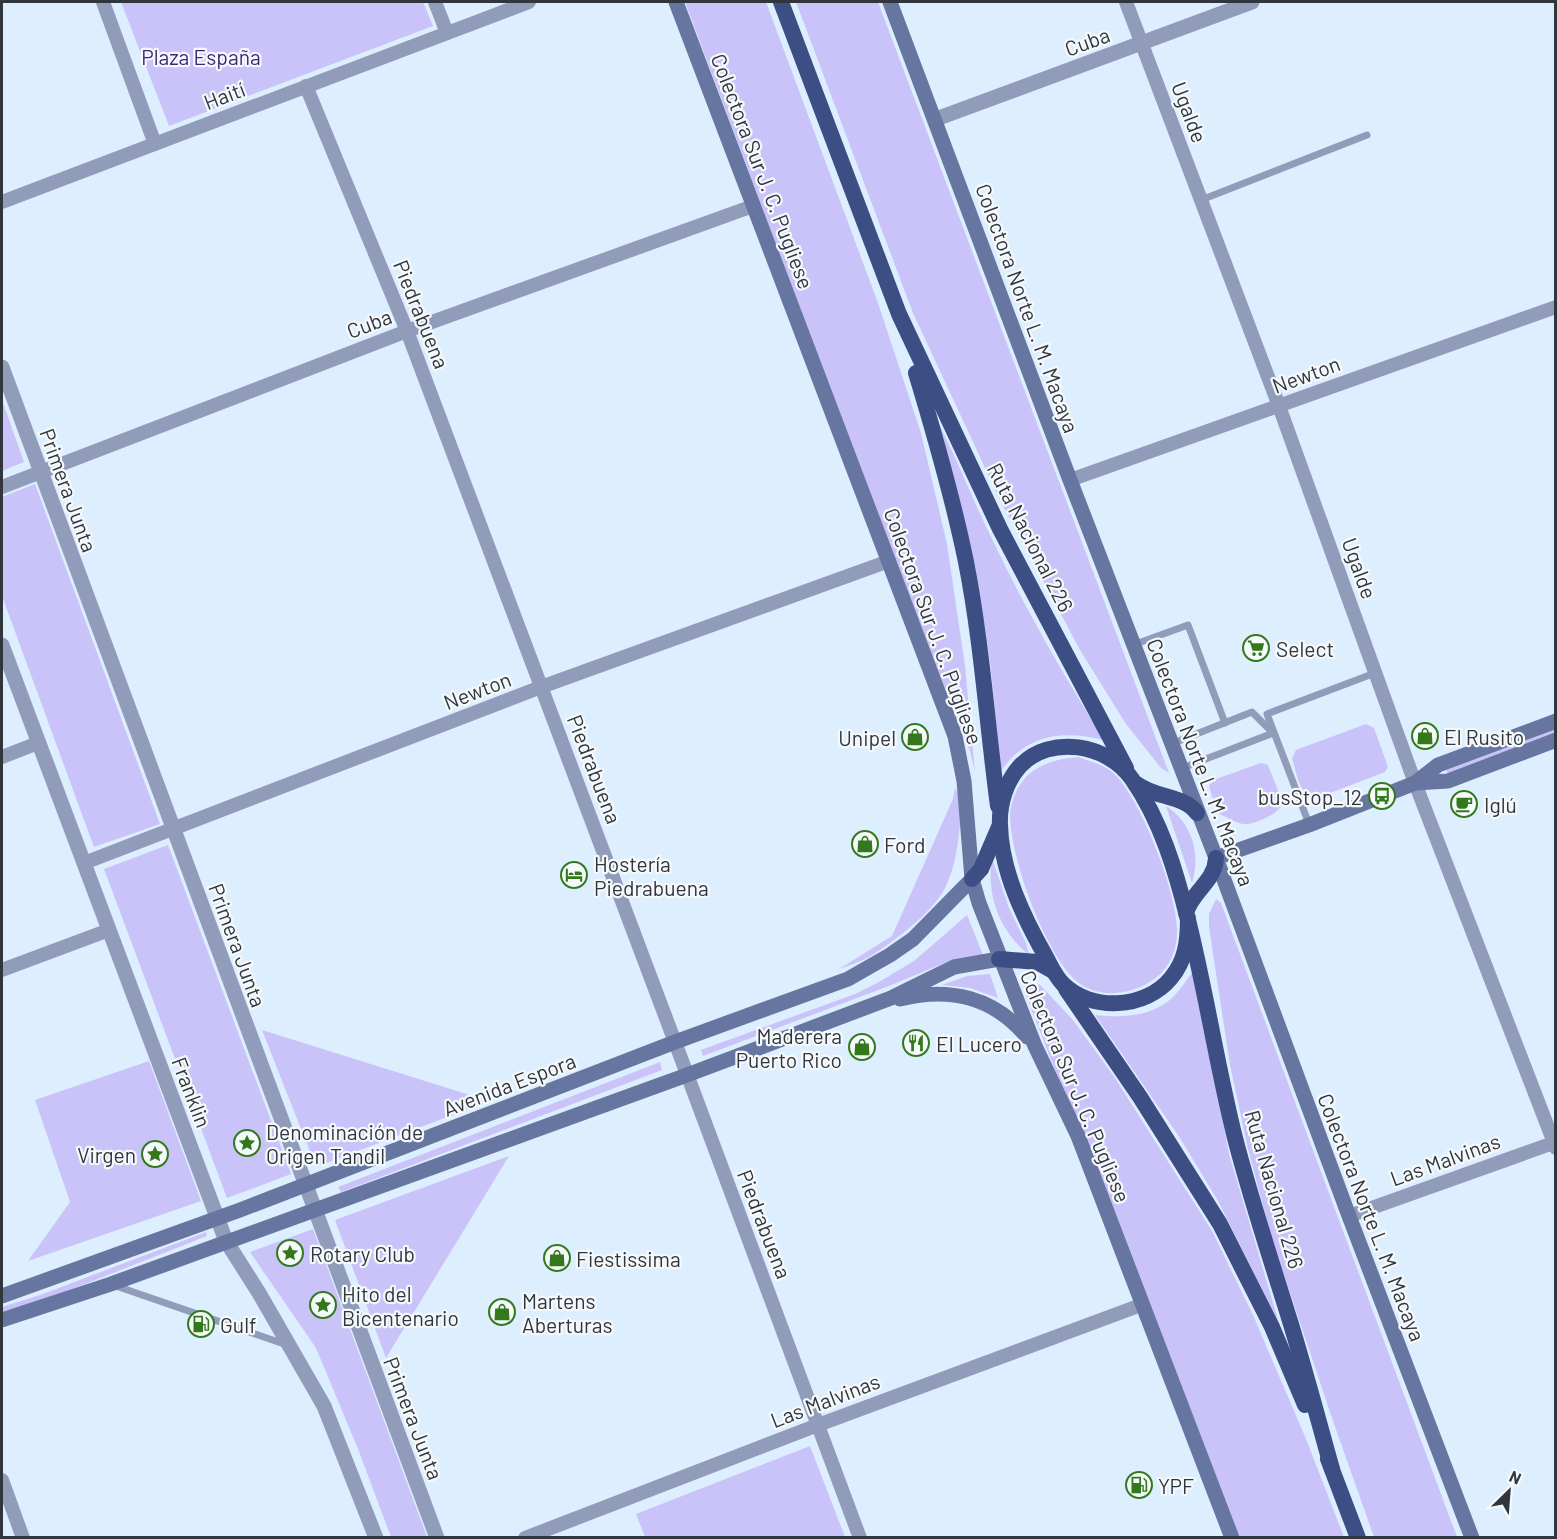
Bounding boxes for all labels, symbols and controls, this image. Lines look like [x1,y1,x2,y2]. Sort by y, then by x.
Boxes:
street label: Cuba [1061,21,1113,61]
park label: Plaza España [141,44,261,69]
street label: Colectora Sur J. C. Pugliese [707,50,819,292]
street label: Haití [200,76,249,114]
street label: Ugalde [1167,78,1213,146]
street label: Colectora Norte L. M. Macaya [971,180,1085,436]
street label: Piedrabuena [389,256,455,372]
street label: Cuba [343,303,395,343]
street label: Newton [1269,350,1343,398]
street label: Primera Junta [35,425,103,555]
street label: Ruta Nacional 226 [983,458,1079,616]
street label: Colectora Sur J. C. Pugliese [880,504,988,748]
street label: Ugalde [1337,534,1383,602]
supermarket icon: Select [1241,633,1271,663]
street label: Colectora Norte L. M. Macaya [1142,635,1260,889]
place label: Select [1276,636,1334,661]
street label: Newton [440,666,514,714]
street label: Piedrabuena [563,711,627,827]
shop icon: El Rusito [1410,721,1440,751]
shop icon: Unipel [900,722,930,752]
place label: El Rusito [1444,724,1524,749]
place label: Unipel [838,725,896,750]
bus stop icon: busStop_12 [1367,781,1397,811]
place label: busStop_12 [1258,784,1362,809]
cafe icon: Iglú [1449,789,1479,819]
place label: Iglú [1484,792,1517,817]
shop icon: Ford [850,829,880,859]
place label: Ford [884,832,926,857]
place label: Hostería Piedrabuena [594,851,709,900]
hotel icon: Hostería Piedrabuena [559,860,589,890]
street label: Primera Junta [204,880,272,1010]
street label: Colectora Sur J. C. Pugliese [1016,966,1136,1206]
place label: Maderera Puerto Rico [736,1023,842,1072]
restaurant icon: El Lucero [901,1028,931,1058]
place label: El Lucero [936,1031,1022,1056]
shop icon: Maderera Puerto Rico [847,1032,877,1062]
street label: Avenida Espora [439,1047,579,1121]
street label: Franklin [167,1053,217,1131]
street label: Colectora Norte L. M. Macaya [1313,1090,1431,1344]
street label: Ruta Nacional 226 [1240,1107,1310,1271]
place label: Denominación de Origen Tandil [266,1119,423,1168]
place icon: Denominación de Origen Tandil [232,1128,262,1158]
street label: Las Malvinas [1387,1128,1503,1190]
place icon: Virgen [140,1139,170,1169]
place label: Virgen [77,1142,136,1167]
street label: Piedrabuena [733,1166,797,1282]
place icon: Rotary Club [275,1238,305,1268]
place label: Rotary Club [310,1241,415,1266]
shop icon: Fiestissima [542,1243,572,1273]
place label: Fiestissima [576,1246,681,1271]
place label: Hito del Bicentenario [342,1281,459,1330]
place label: Martens Aberturas [522,1288,613,1337]
place icon: Hito del Bicentenario [308,1290,338,1320]
shop icon: Martens Aberturas [487,1297,517,1327]
fuel station icon: Gulf [186,1309,216,1339]
place label: Gulf [220,1312,256,1337]
street label: Primera Junta [379,1353,449,1483]
street label: Las Malvinas [767,1368,883,1432]
north arrow [1479,1461,1539,1521]
text: N [1507,1466,1524,1488]
fuel station icon: YPF [1124,1470,1154,1500]
place label: YPF [1158,1473,1194,1498]

